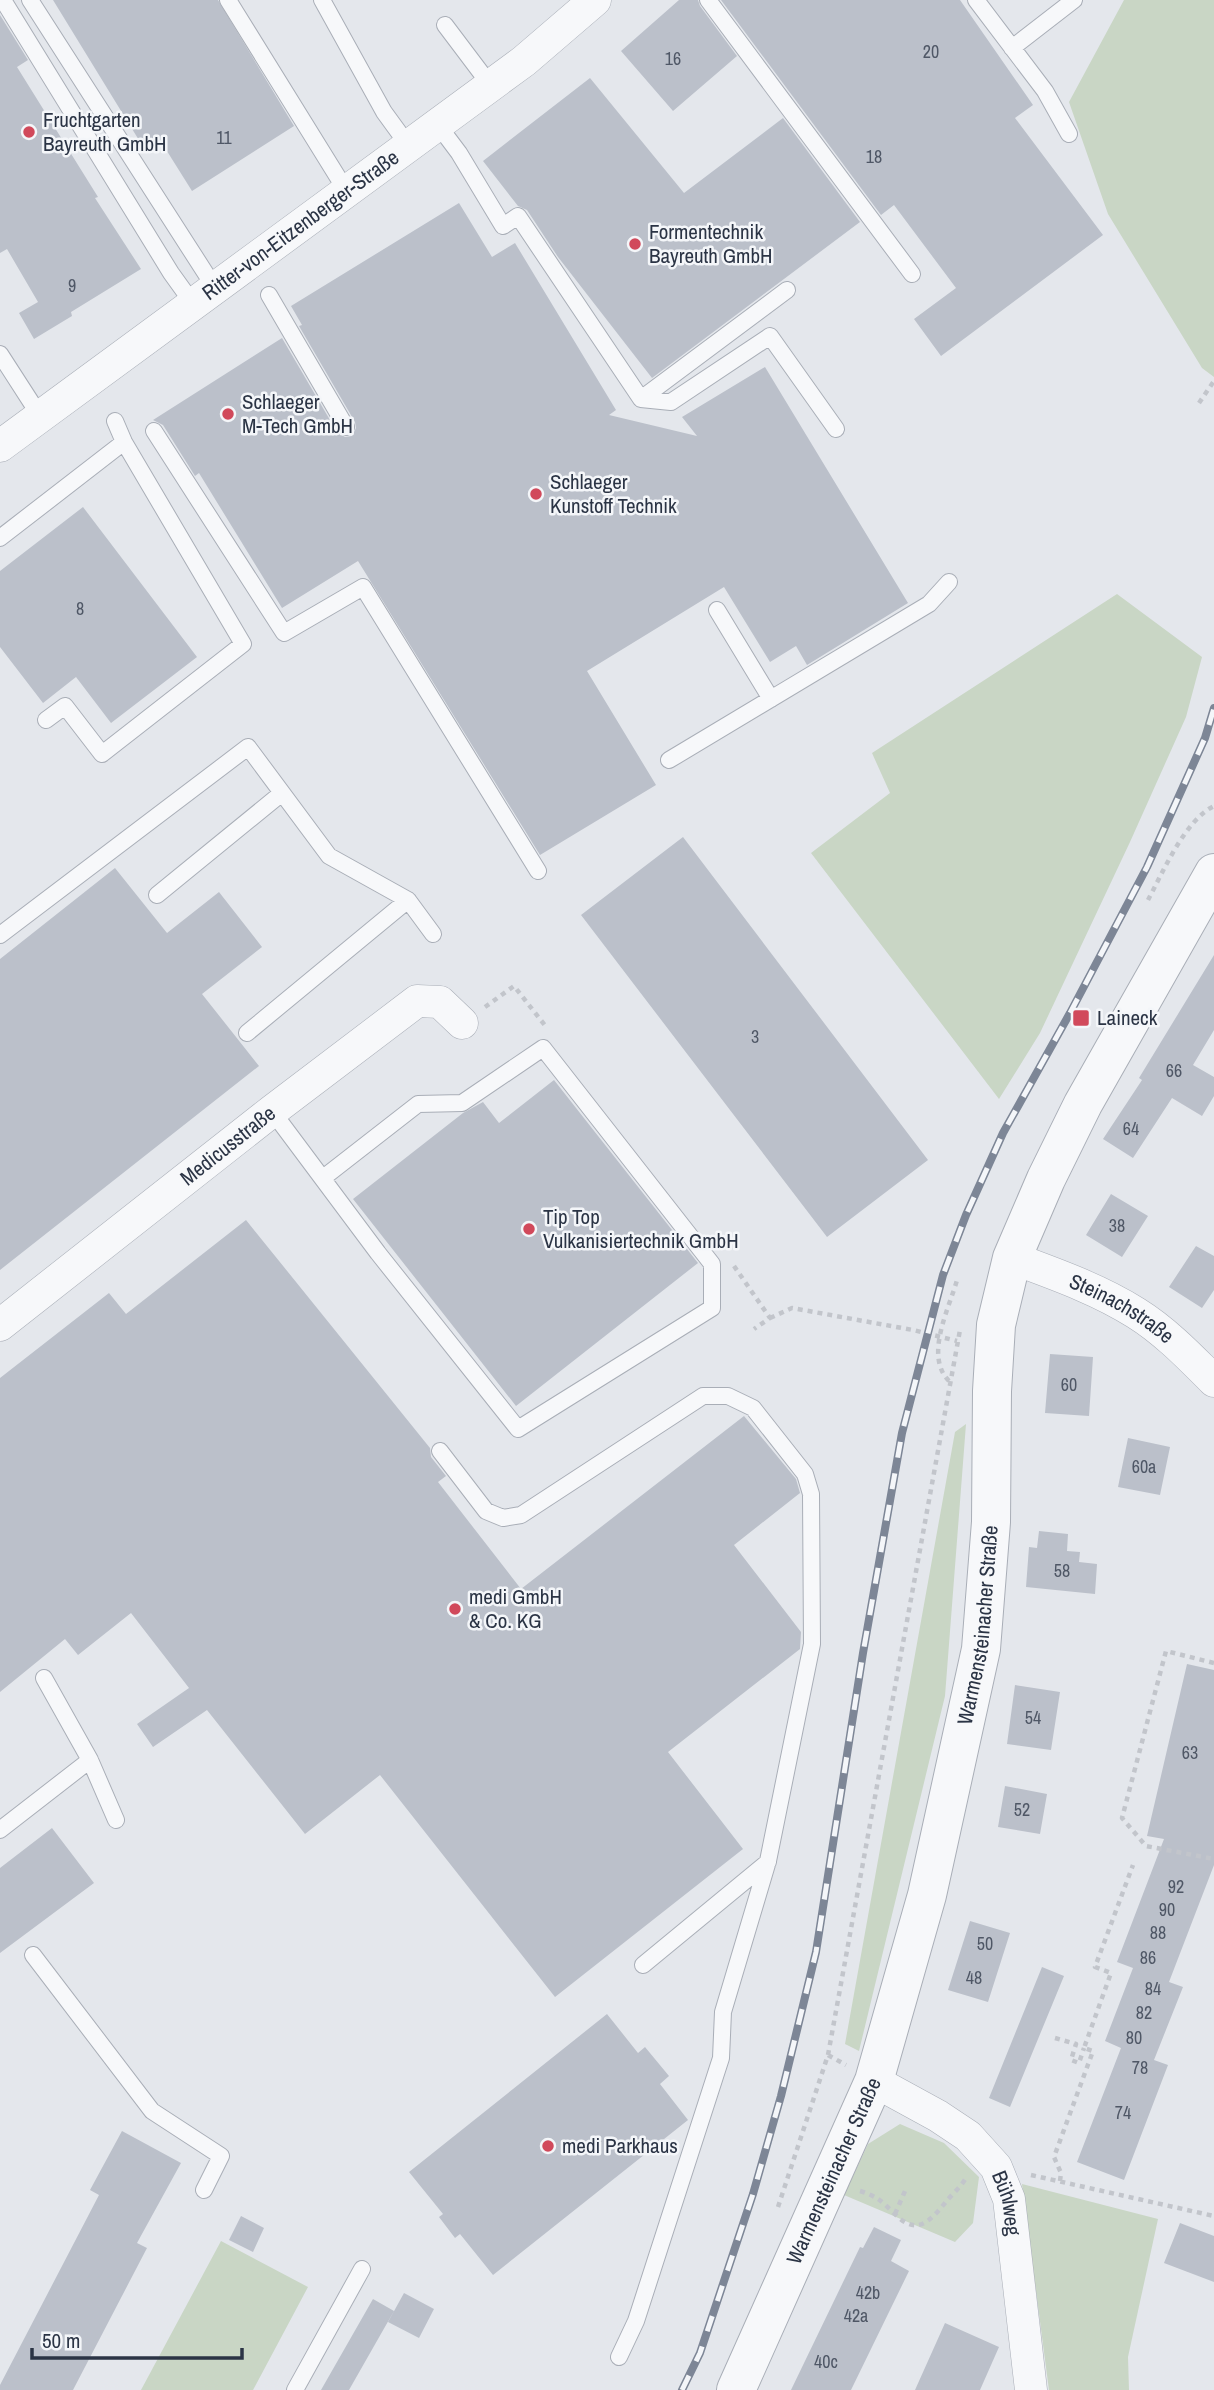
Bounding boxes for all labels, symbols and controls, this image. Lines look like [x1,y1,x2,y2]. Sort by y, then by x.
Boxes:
house number: 20 [923,39,939,64]
house number: 16 [665,46,681,71]
place label: Fruchtgarten Bayreuth GmbH [43,105,166,158]
marker: Fruchtgarten Bayreuth GmbH [21,124,37,140]
house number: 11 [216,125,232,150]
street label: Ritter-von-Eitzenberger-Straße [196,143,405,307]
house number: 18 [866,144,882,169]
place label: Formentechnik Bayreuth GmbH [649,217,772,270]
marker: Formentechnik Bayreuth GmbH [627,236,643,252]
house number: 9 [68,273,76,298]
place label: Schlaeger M-Tech GmbH [242,387,353,440]
marker: Schlaeger M-Tech GmbH [220,406,236,422]
place label: Schlaeger Kunstoff Technik [550,467,677,520]
marker: Schlaeger Kunstoff Technik [528,486,544,502]
house number: 8 [76,596,84,621]
place label: Laineck [1097,1003,1158,1032]
marker: Laineck [1071,1008,1091,1028]
house number: 3 [751,1024,759,1049]
house number: 66 [1166,1058,1182,1083]
street label: Medicusstraße [174,1099,281,1192]
house number: 64 [1123,1116,1139,1141]
place label: Tip Top Vulkanisiertechnik GmbH [543,1202,739,1255]
house number: 38 [1109,1213,1125,1238]
marker: Tip Top Vulkanisiertechnik GmbH [521,1221,537,1237]
street label: Steinachstraße [1065,1266,1180,1350]
house number: 60 [1061,1372,1077,1397]
house number: 60a [1132,1454,1156,1479]
street label: Warmensteinacher Straße [950,1524,1005,1728]
house number: 58 [1054,1558,1070,1583]
place label: medi GmbH & Co. KG [469,1582,562,1635]
marker: medi GmbH & Co. KG [447,1601,463,1617]
house number: 54 [1025,1705,1041,1730]
house number: 63 [1182,1740,1198,1765]
house number: 52 [1014,1797,1030,1822]
house number: 92 [1168,1874,1184,1899]
house number: 90 [1159,1897,1175,1922]
house number: 88 [1150,1920,1166,1945]
house number: 50 [977,1931,993,1956]
house number: 86 [1140,1945,1156,1970]
house number: 48 [966,1965,982,1990]
house number: 84 [1145,1976,1161,2001]
house number: 82 [1136,2000,1152,2025]
house number: 80 [1126,2025,1142,2050]
house number: 78 [1132,2055,1148,2080]
street label: Warmensteinacher Straße [779,2073,888,2269]
house number: 74 [1115,2100,1131,2125]
place label: medi Parkhaus [562,2131,678,2160]
marker: medi Parkhaus [540,2138,556,2154]
street label: Bühlweg [985,2166,1028,2238]
house number: 42b [856,2280,880,2305]
house number: 42a [844,2303,868,2328]
scale bar [32,2316,242,2360]
text: 50 m [42,2326,80,2355]
house number: 40c [814,2349,838,2374]

